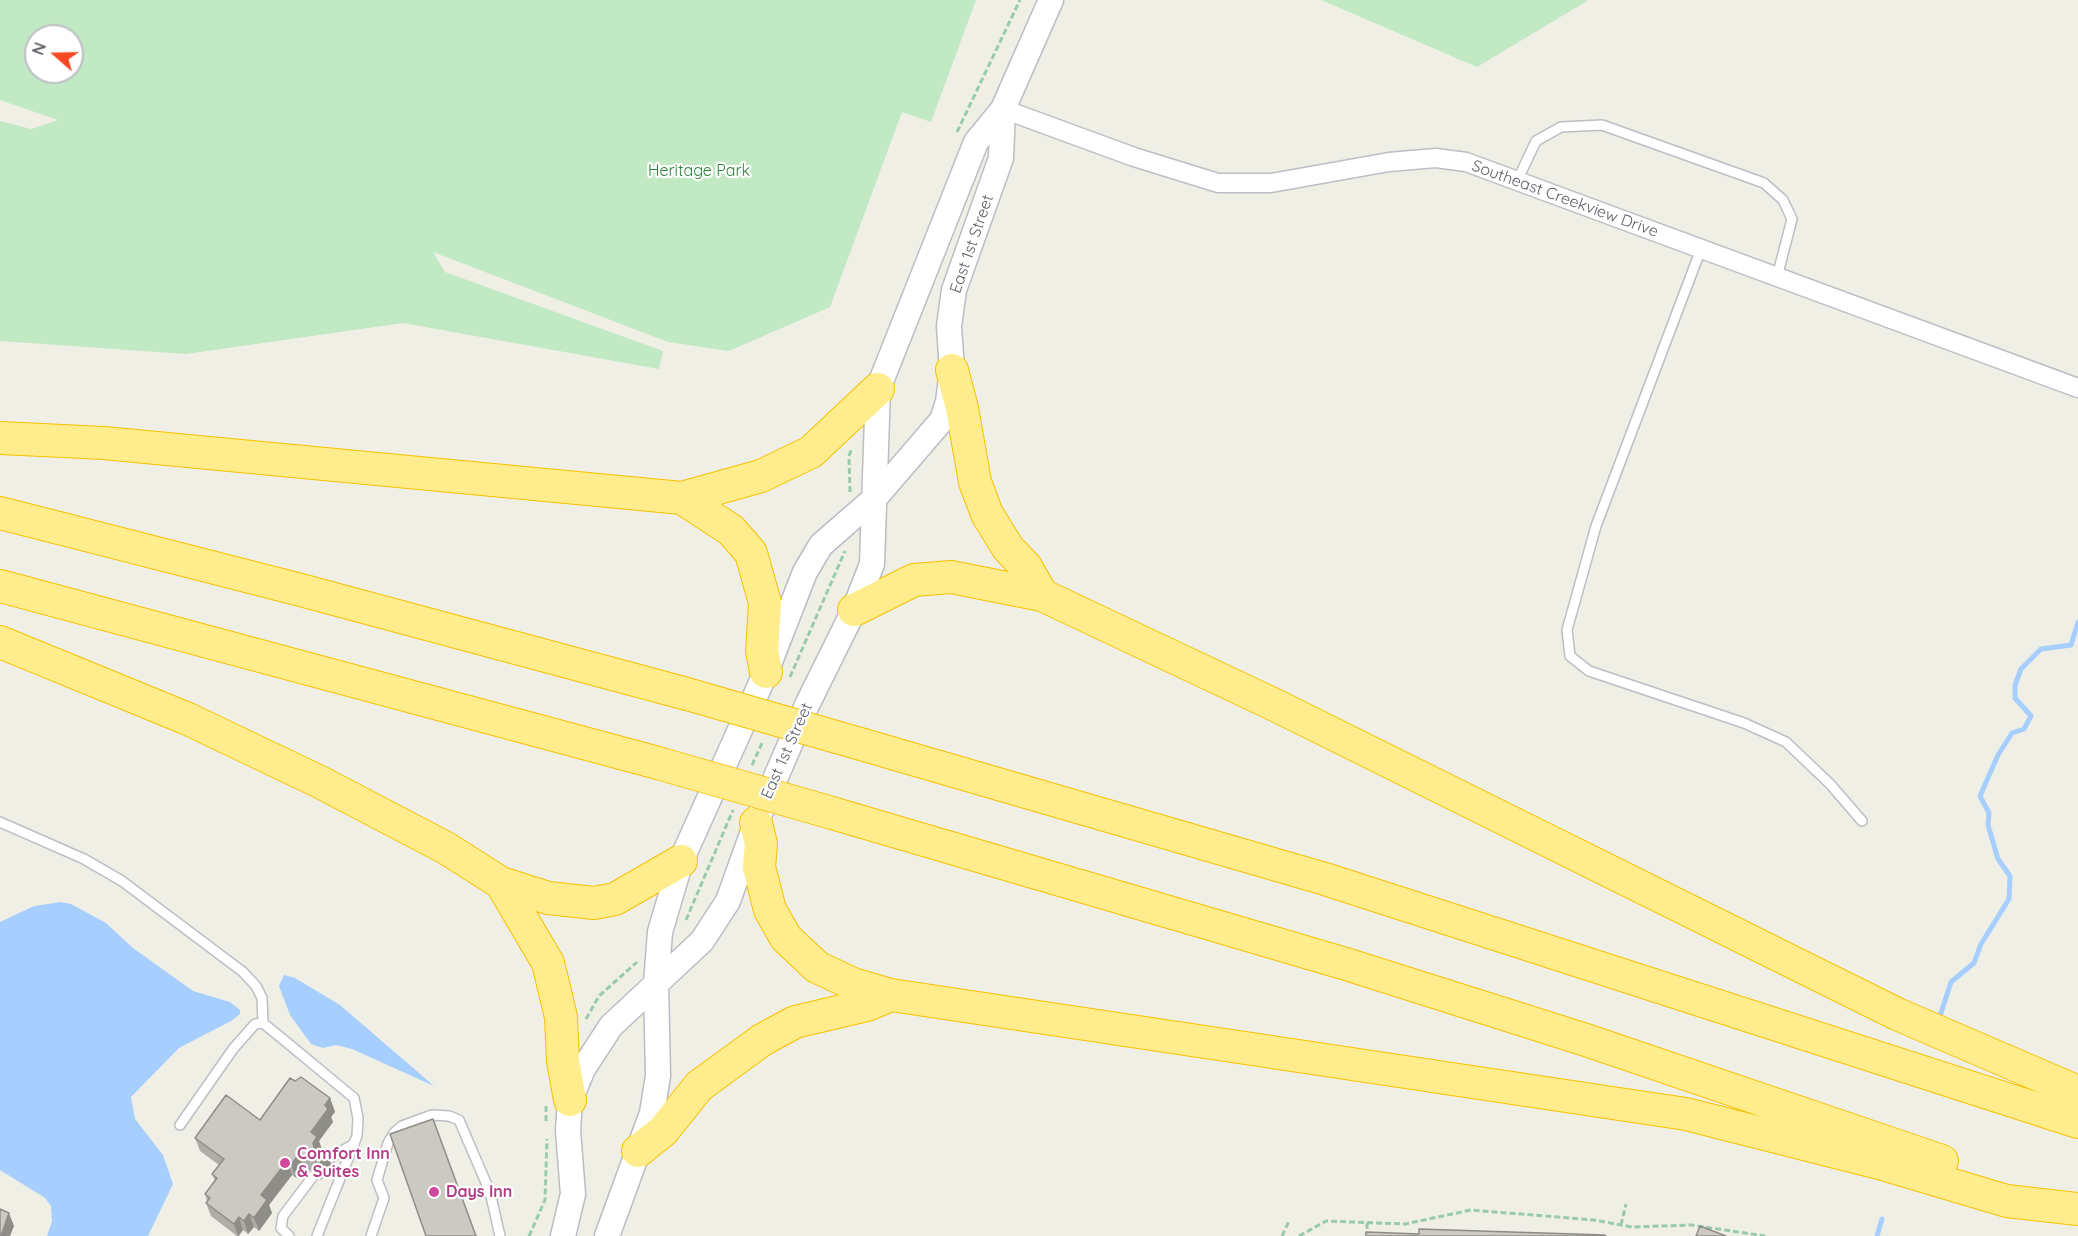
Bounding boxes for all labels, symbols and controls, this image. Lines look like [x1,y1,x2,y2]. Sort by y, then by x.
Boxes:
north arrow [24,24,84,84]
text: N [28,40,50,57]
street label: Southeast Creekview Drive [1469,156,1661,242]
park label: Heritage Park [648,161,750,181]
street label: East 1st Street [946,192,998,296]
street label: East 1st Street [757,700,817,802]
place label: Comfort Inn & Suites [297,1144,390,1182]
marker: Comfort Inn & Suites [278,1156,292,1170]
place label: Days Inn [446,1182,512,1202]
marker: Days Inn [427,1185,441,1199]

